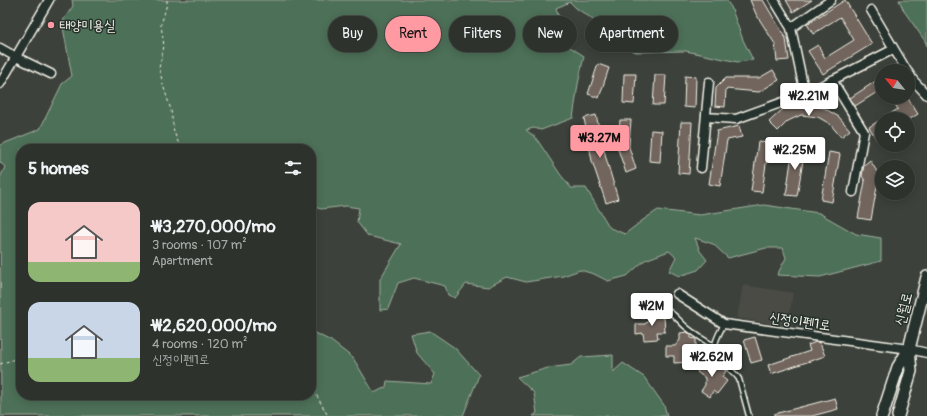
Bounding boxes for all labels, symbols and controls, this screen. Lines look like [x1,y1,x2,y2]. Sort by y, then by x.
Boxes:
chip: Buy [328,16,377,52]
chip: Rent [385,16,441,52]
chip: Filters [449,16,515,52]
chip: New [523,16,577,52]
chip: Apartment [585,16,678,52]
place label: 태양미용실 [59,17,115,34]
marker: 태양미용실 [46,20,56,30]
north arrow [875,64,915,104]
map controls [875,64,915,200]
pin: ₩2.21M [776,83,842,117]
text: ₩2.21M [789,88,829,104]
button: locate [875,112,915,152]
pin: ₩3.27M [567,125,633,159]
text: ₩3.27M [579,130,621,146]
pin: ₩2.25M [762,137,828,171]
text: ₩2.25M [774,142,816,158]
icon: filters [282,157,304,179]
text: 5 homes [28,158,89,179]
button: layers [875,160,915,200]
text: ₩3,270,000/mo [152,216,276,237]
icon: home [60,218,108,266]
text: 3 rooms · 107 m² [152,237,247,253]
text: Apartment [152,253,213,269]
street label: 신월로 [891,291,916,328]
pin: ₩2M [633,293,671,327]
text: ₩2M [640,298,664,314]
street label: 신정이펜1로 [768,309,832,334]
text: ₩2,620,000/mo [152,315,277,336]
icon: home [60,318,108,366]
text: 4 rooms · 120 m² [152,336,247,352]
pin: ₩2.62M [679,344,745,378]
text: ₩2.62M [691,349,733,365]
text: 신정이펜1로 [152,352,209,368]

